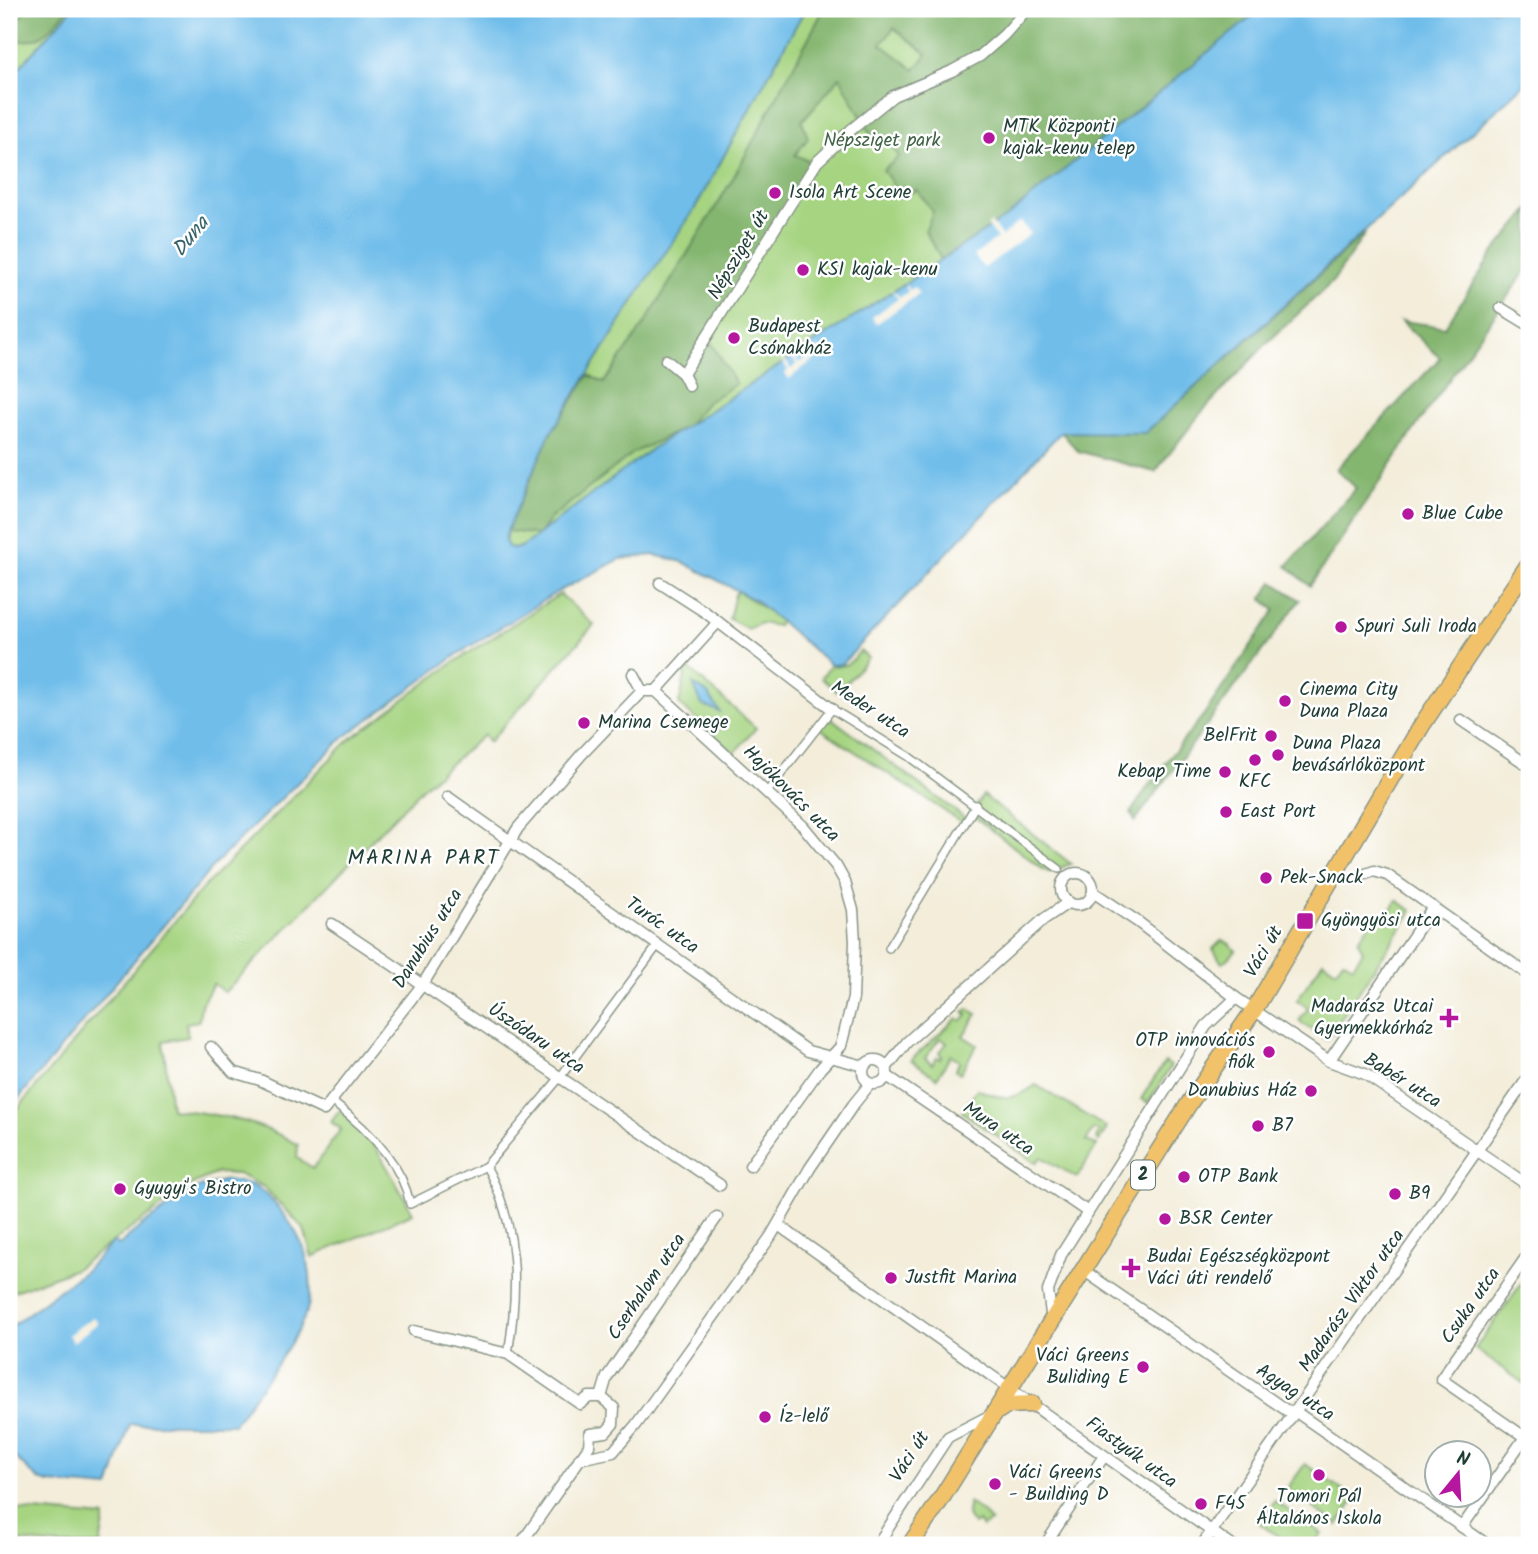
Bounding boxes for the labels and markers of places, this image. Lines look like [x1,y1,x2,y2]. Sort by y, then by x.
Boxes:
place label: MTK Központi kajak-kenu telep [1003,112,1135,164]
marker: MTK Központi kajak-kenu telep [981,130,997,146]
place label: Isola Art Scene [789,178,912,208]
marker: Isola Art Scene [767,185,783,201]
place label: KSI kajak-kenu [817,255,938,285]
marker: KSI kajak-kenu [795,262,811,278]
place label: Budapest Csónakház [748,312,832,364]
marker: Budapest Csónakház [726,330,742,346]
place label: Blue Cube [1422,499,1504,529]
marker: Blue Cube [1400,506,1416,522]
place label: Spuri Suli Iroda [1355,612,1477,642]
marker: Spuri Suli Iroda [1333,619,1349,635]
place label: Cinema City Duna Plaza [1299,675,1398,727]
marker: Cinema City Duna Plaza [1277,693,1293,709]
place label: Marina Csemege [598,708,729,738]
marker: Marina Csemege [576,715,592,731]
place label: BelFrit [1204,721,1258,751]
marker: BelFrit [1263,728,1279,744]
place label: Duna Plaza bevásárlóközpont [1292,729,1426,781]
marker: Duna Plaza bevásárlóközpont [1270,747,1286,763]
marker: KFC [1247,752,1263,768]
place label: Kebap Time [1117,757,1211,787]
marker: Kebap Time [1217,764,1233,780]
place label: KFC [1239,767,1271,797]
place label: East Port [1240,797,1316,827]
marker: East Port [1218,804,1234,820]
place label: Pek-Snack [1280,863,1363,893]
marker: Pek-Snack [1258,870,1274,886]
place label: Gyöngyösi utca [1321,906,1441,936]
marker: Gyöngyösi utca [1295,911,1315,931]
place label: Madarász Utcai Gyermekkórház [1311,992,1434,1044]
marker: Madarász Utcai Gyermekkórház [1439,1008,1459,1028]
place label: OTP innovációs fiók [1135,1026,1255,1078]
marker: OTP innovációs fiók [1261,1044,1277,1060]
place label: Danubius Ház [1187,1076,1297,1106]
marker: Danubius Ház [1303,1083,1319,1099]
place label: B7 [1272,1111,1294,1141]
marker: B7 [1250,1118,1266,1134]
place label: OTP Bank [1198,1162,1278,1192]
marker: OTP Bank [1176,1169,1192,1185]
place label: Gyugyi's Bistro [134,1174,252,1204]
place label: B9 [1409,1179,1430,1209]
marker: Gyugyi's Bistro [112,1181,128,1197]
marker: B9 [1387,1186,1403,1202]
place label: BSR Center [1179,1204,1274,1234]
marker: BSR Center [1157,1211,1173,1227]
place label: Budai Egészségközpont Váci úti rendelő [1147,1242,1331,1294]
marker: Budai Egészségközpont Váci úti rendelő [1121,1258,1141,1278]
place label: Justfit Marina [905,1263,1017,1293]
marker: Justfit Marina [883,1270,899,1286]
place label: Váci Greens Buliding E [1036,1341,1130,1393]
marker: Váci Greens Buliding E [1135,1359,1151,1375]
place label: Íz-lelő [779,1402,830,1432]
marker: Íz-lelő [757,1409,773,1425]
place label: Váci Greens - Building D [1009,1458,1109,1510]
marker: Tomori Pál Általános Iskola [1311,1467,1327,1483]
marker: Váci Greens - Building D [987,1476,1003,1492]
place label: Tomori Pál Általános Iskola [1256,1482,1382,1534]
place label: F45 [1215,1489,1247,1519]
marker: F45 [1193,1496,1209,1512]

